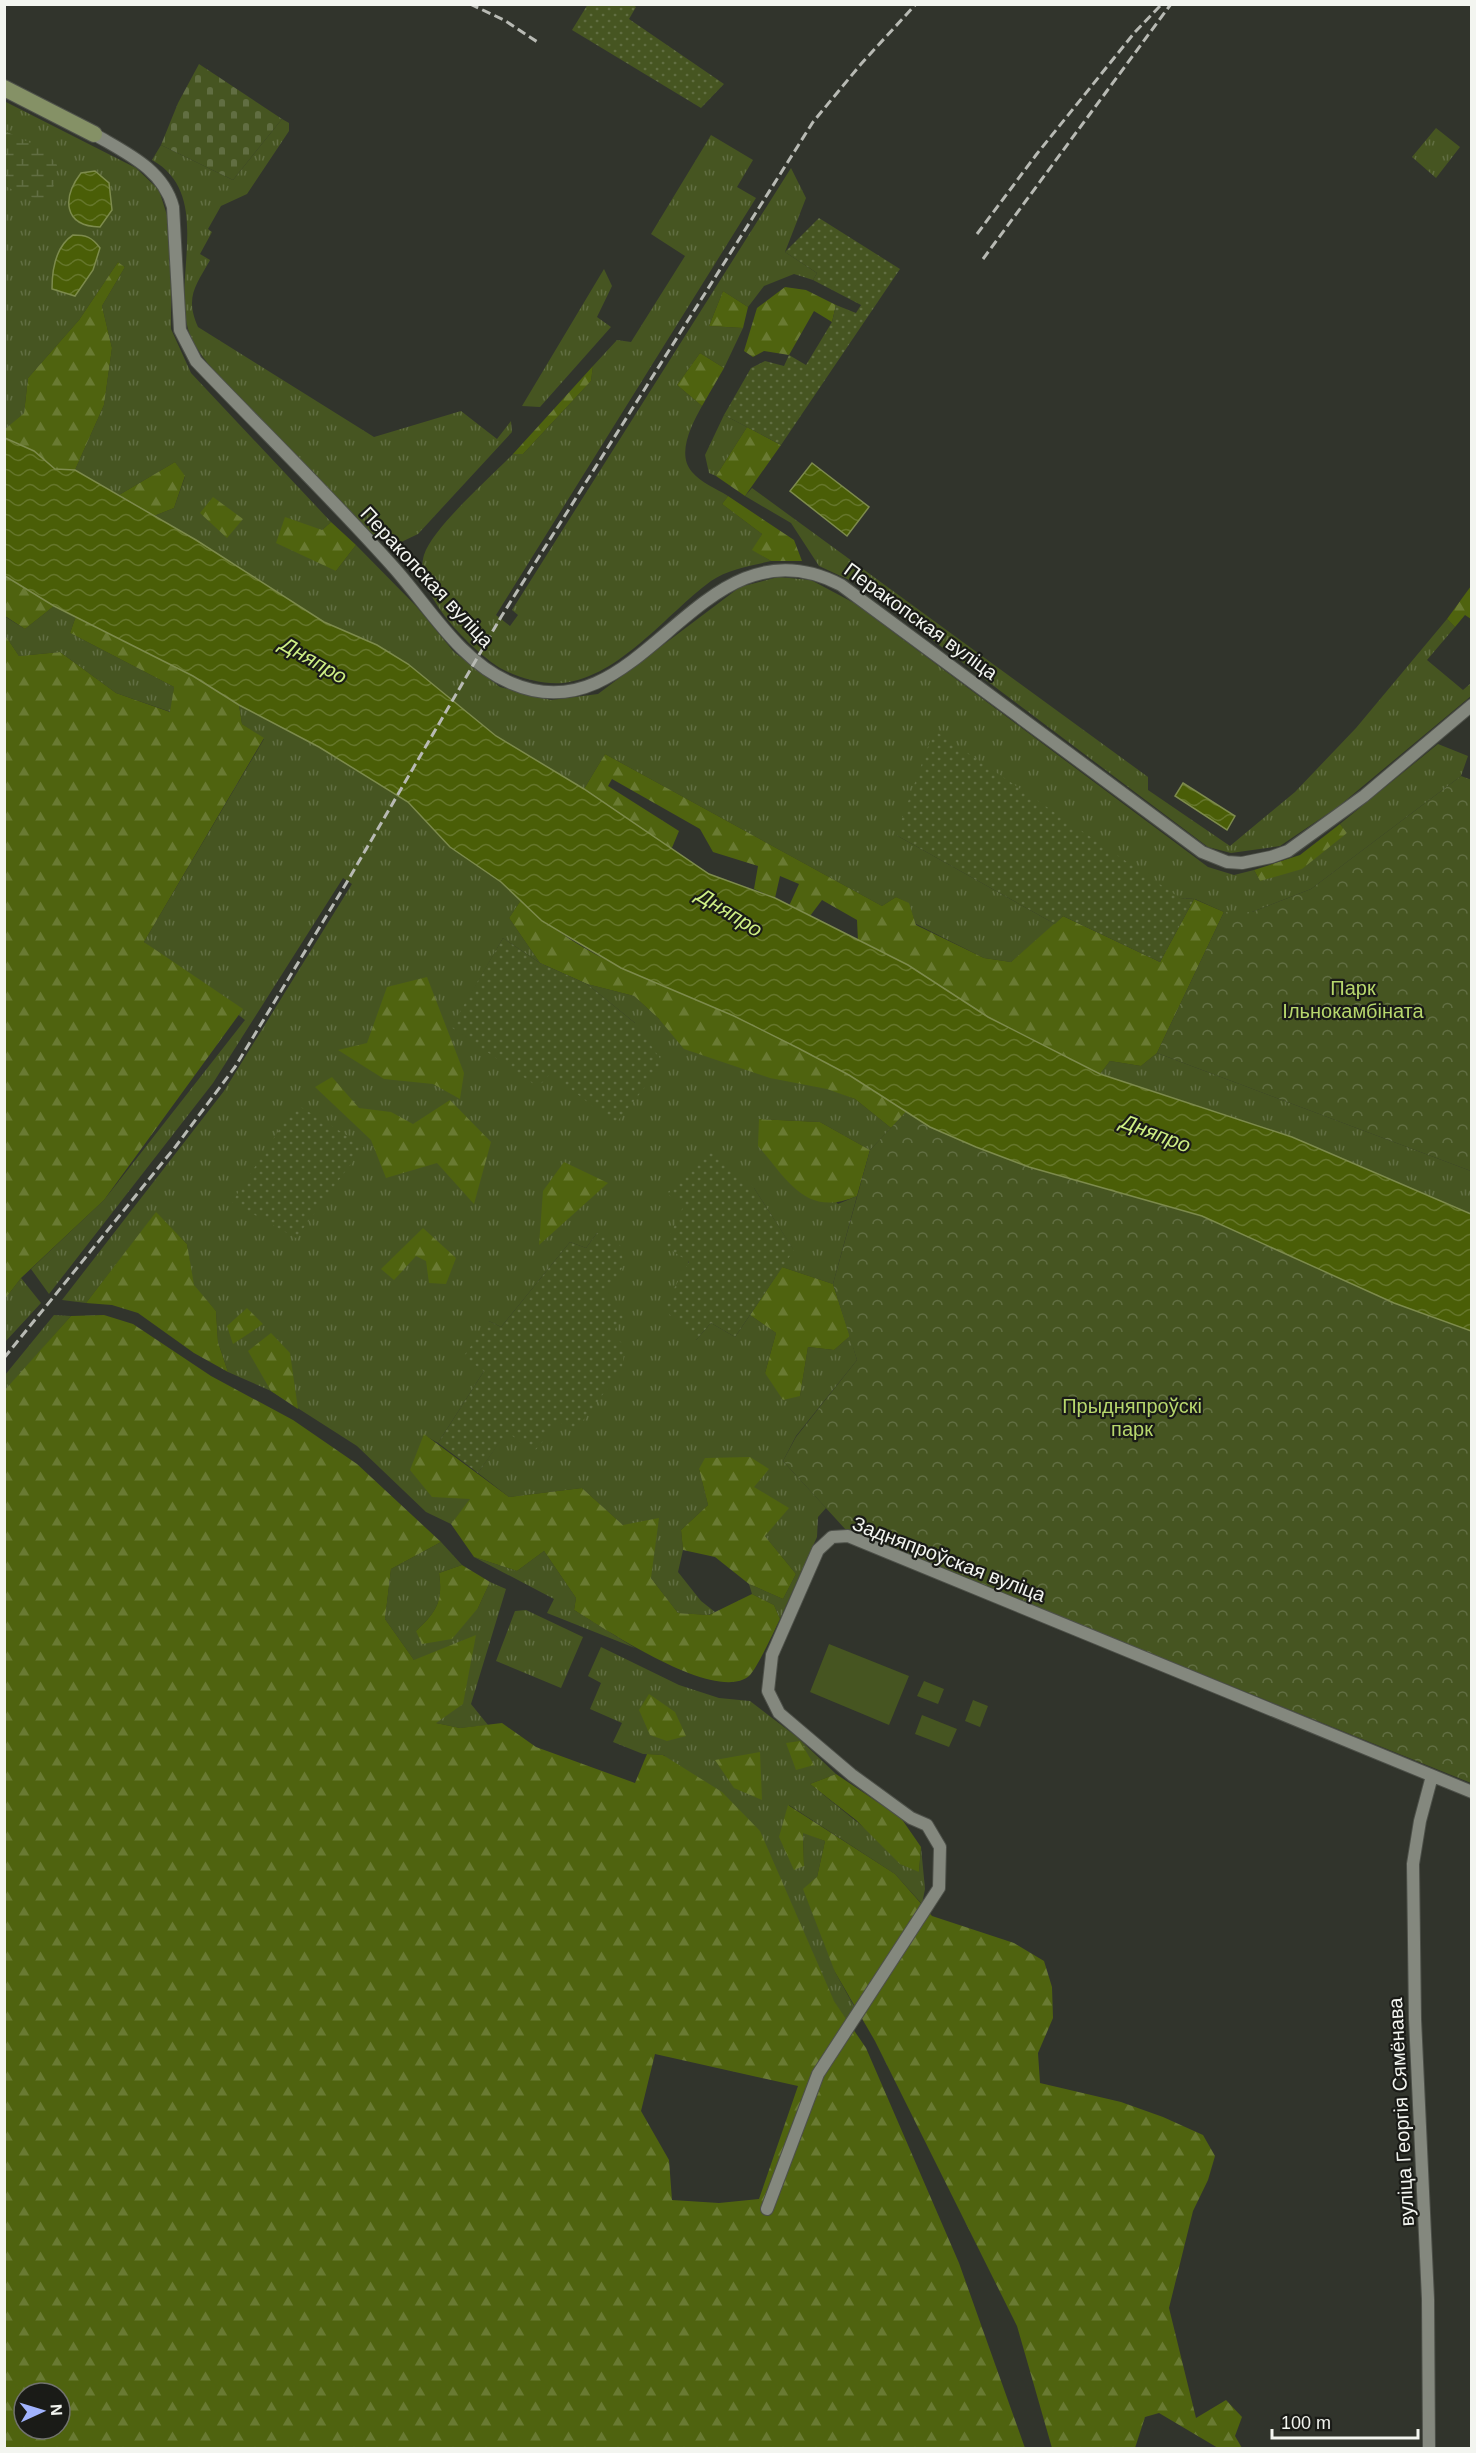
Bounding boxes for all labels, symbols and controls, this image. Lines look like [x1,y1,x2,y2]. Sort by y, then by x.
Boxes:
street label: Перакопская вуліца [356,502,498,652]
street label: Перакопская вуліца [840,558,1003,684]
water label: Дняпро [275,631,351,688]
water label: Дняпро [691,882,767,941]
park label: Парк Ільнокамбіната [1282,977,1425,1022]
water label: Дняпро [1116,1109,1194,1157]
park label: Прыдняпроўскі парк [1062,1395,1202,1440]
street label: Задняпроўская вуліца [849,1512,1049,1606]
street label: вуліца Георгія Сямёнава [1384,1996,1418,2227]
north arrow [12,2381,72,2441]
scale bar [1272,2402,1418,2440]
text: N [48,2404,65,2416]
text: 100 m [1281,2413,1331,2433]

